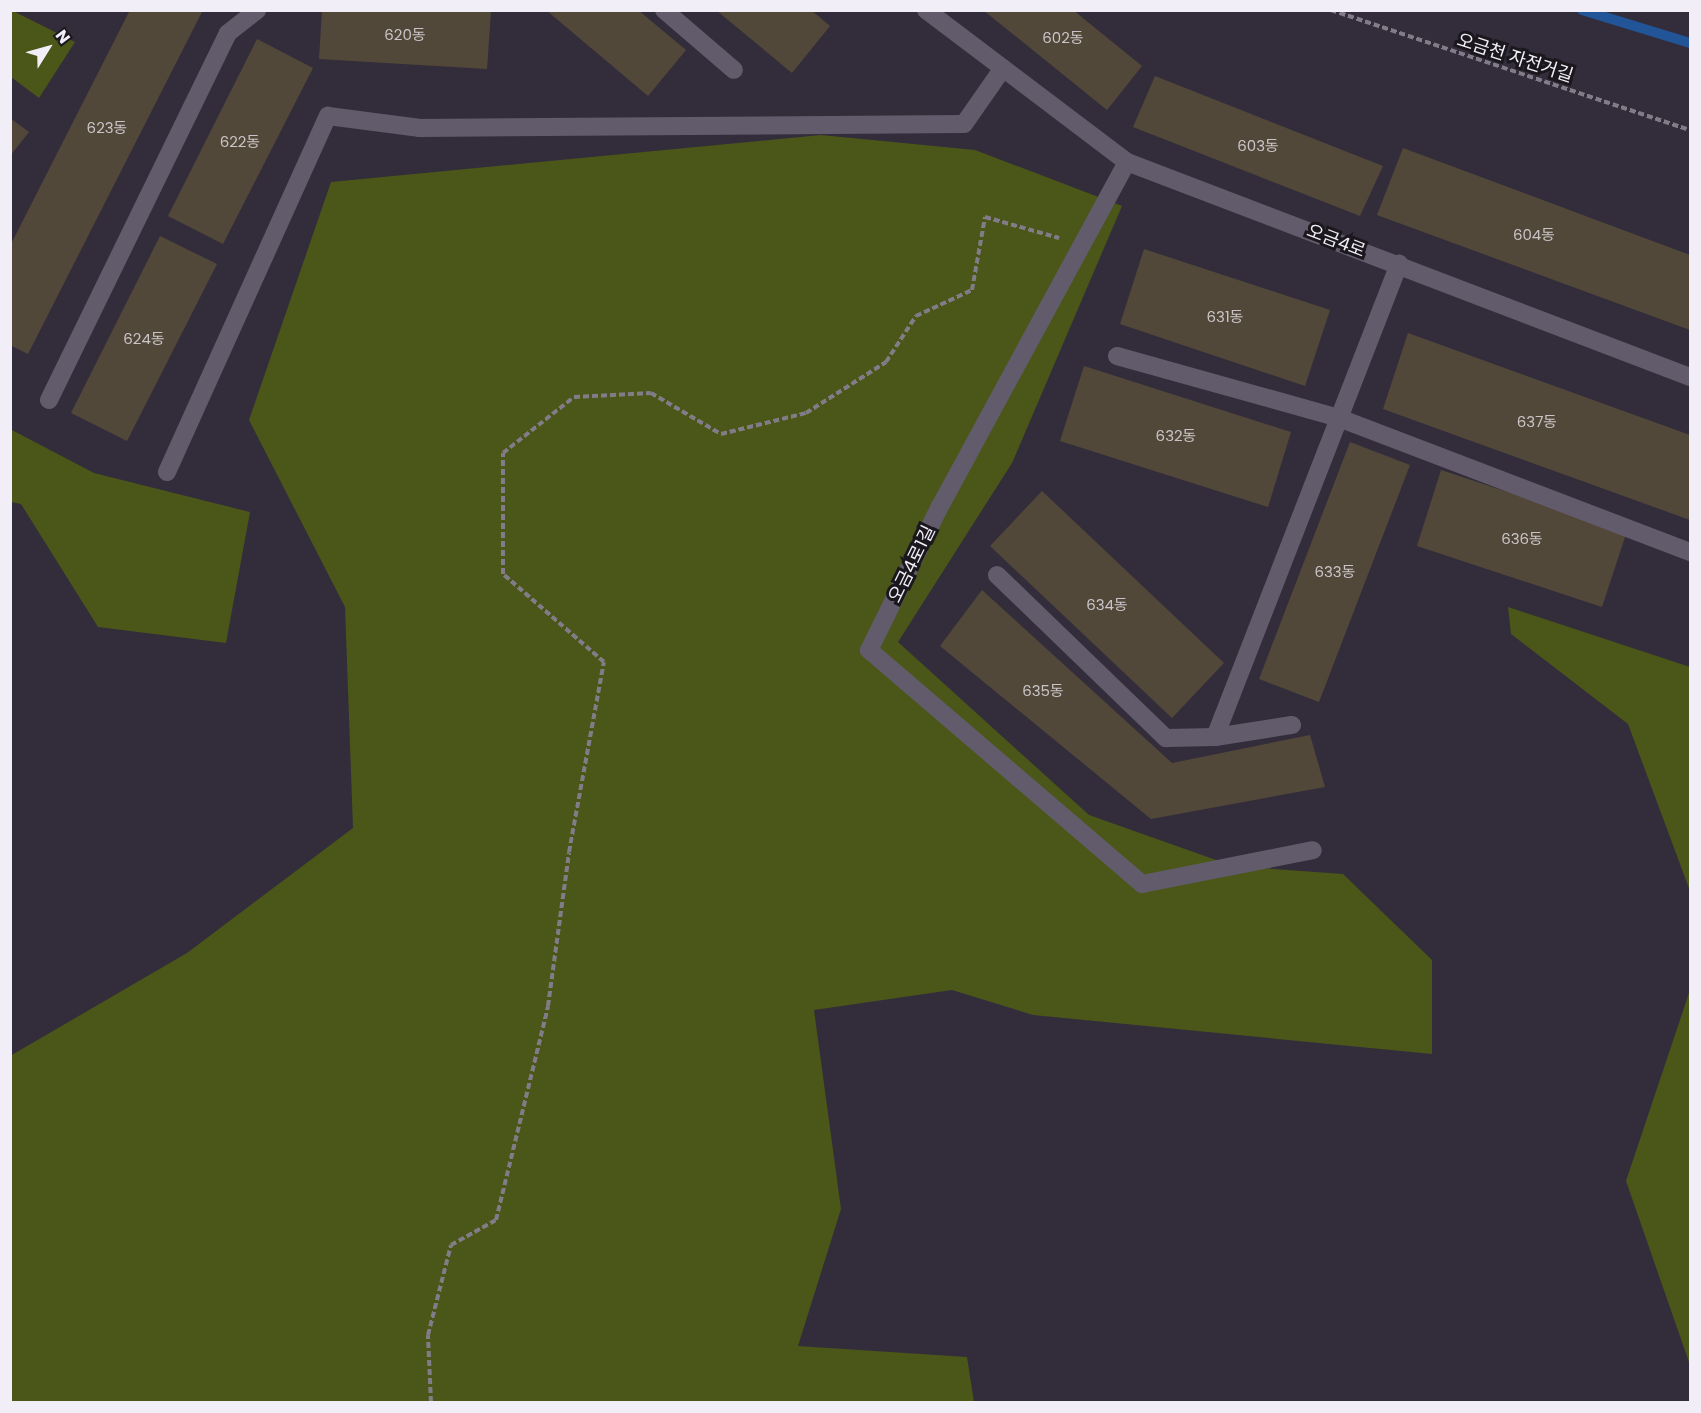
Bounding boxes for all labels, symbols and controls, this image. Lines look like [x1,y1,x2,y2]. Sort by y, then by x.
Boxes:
north arrow [18,18,78,78]
text: N [50,25,76,49]
house number: 620동 [384,26,426,44]
house number: 602동 [1042,29,1084,47]
street label: 오금천 자전거길 [1454,29,1576,87]
house number: 623동 [87,119,127,137]
house number: 622동 [220,133,260,151]
house number: 603동 [1237,137,1279,155]
street label: 오금4로 [1304,220,1368,262]
house number: 604동 [1513,226,1555,244]
house number: 631동 [1207,308,1243,326]
house number: 624동 [123,330,165,348]
house number: 637동 [1517,413,1557,431]
house number: 632동 [1156,427,1196,445]
street label: 오금4로1길 [884,522,940,606]
house number: 636동 [1501,530,1543,548]
house number: 633동 [1315,563,1355,581]
house number: 634동 [1086,596,1128,614]
house number: 635동 [1022,682,1064,700]

